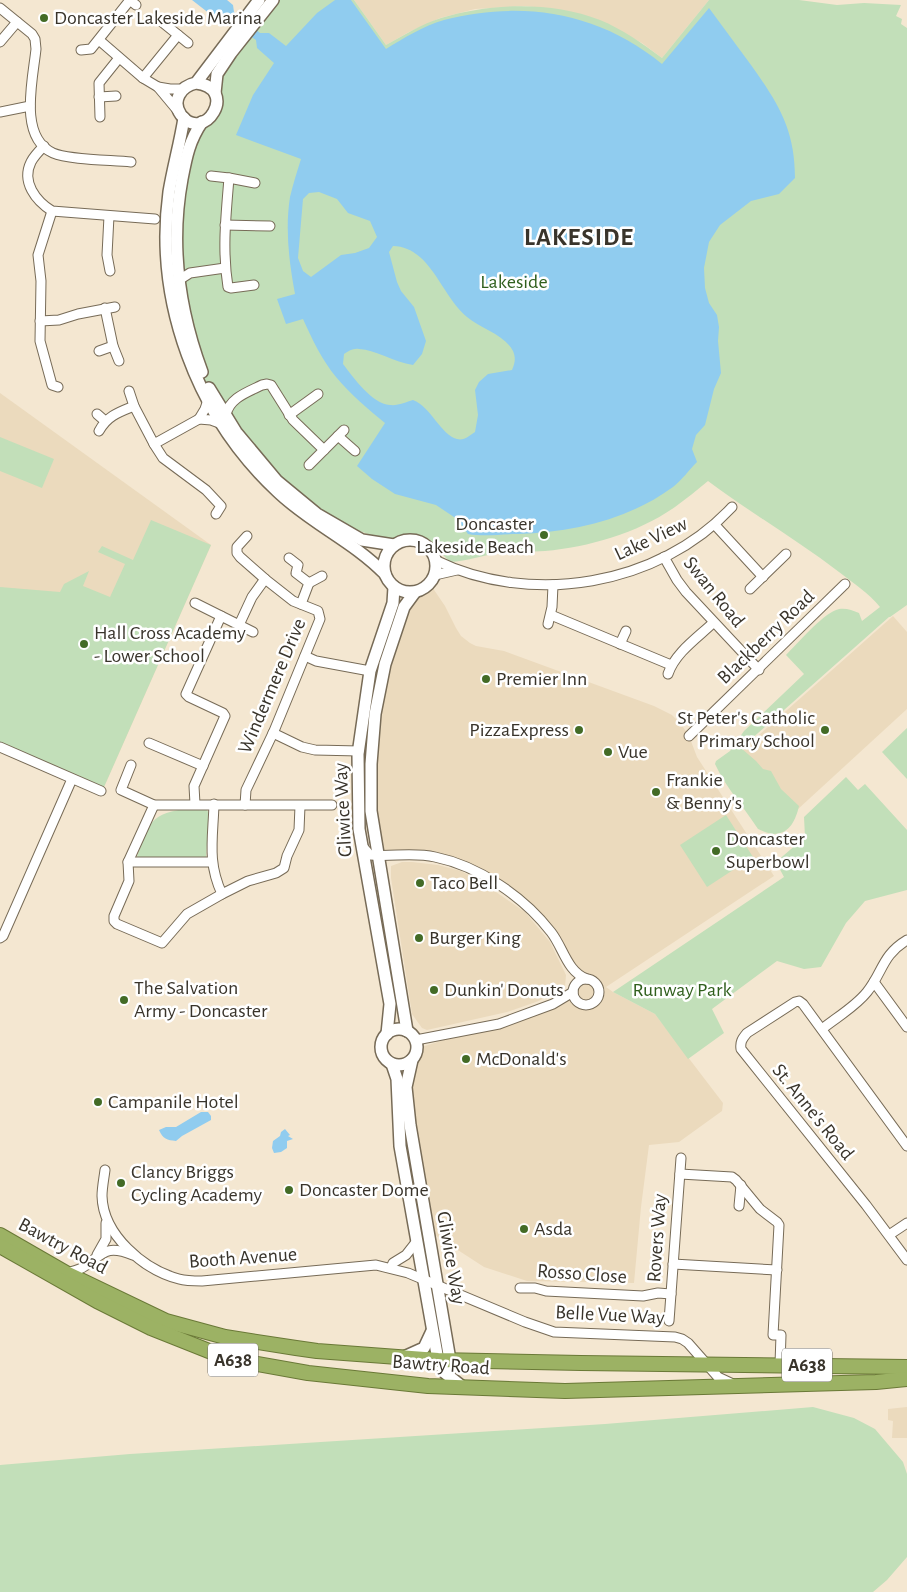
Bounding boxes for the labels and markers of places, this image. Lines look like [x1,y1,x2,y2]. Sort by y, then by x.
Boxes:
place label: Doncaster Lakeside Marina [54,8,262,28]
marker: Doncaster Lakeside Marina [38,12,50,24]
place label: Doncaster Lakeside Beach [416,514,535,557]
marker: Doncaster Lakeside Beach [538,529,550,541]
place label: Hall Cross Academy - Lower School [94,623,246,666]
marker: Hall Cross Academy - Lower School [78,638,90,650]
place label: Premier Inn [496,669,587,689]
marker: Premier Inn [480,673,492,685]
place label: St Peter's Catholic Primary School [677,708,815,751]
place label: PizzaExpress [469,720,569,740]
marker: PizzaExpress [573,724,585,736]
marker: St Peter's Catholic Primary School [819,724,831,736]
place label: Vue [618,742,648,762]
marker: Vue [602,746,614,758]
place label: Frankie & Benny's [666,770,742,813]
marker: Frankie & Benny's [650,786,662,798]
place label: Doncaster Superbowl [726,829,810,872]
marker: Doncaster Superbowl [710,845,722,857]
place label: Taco Bell [430,873,498,893]
marker: Taco Bell [414,877,426,889]
place label: Burger King [429,928,521,948]
marker: Burger King [413,932,425,944]
place label: The Salvation Army - Doncaster [134,978,268,1021]
place label: Dunkin' Donuts [444,980,564,1000]
marker: Dunkin' Donuts [428,984,440,996]
marker: The Salvation Army - Doncaster [118,994,130,1006]
place label: McDonald's [476,1049,567,1069]
marker: McDonald's [460,1053,472,1065]
place label: Campanile Hotel [108,1092,239,1112]
marker: Campanile Hotel [92,1096,104,1108]
place label: Clancy Briggs Cycling Academy [131,1162,262,1205]
marker: Clancy Briggs Cycling Academy [115,1177,127,1189]
place label: Doncaster Dome [299,1180,429,1200]
marker: Doncaster Dome [283,1184,295,1196]
place label: Asda [534,1219,573,1239]
marker: Asda [518,1223,530,1235]

